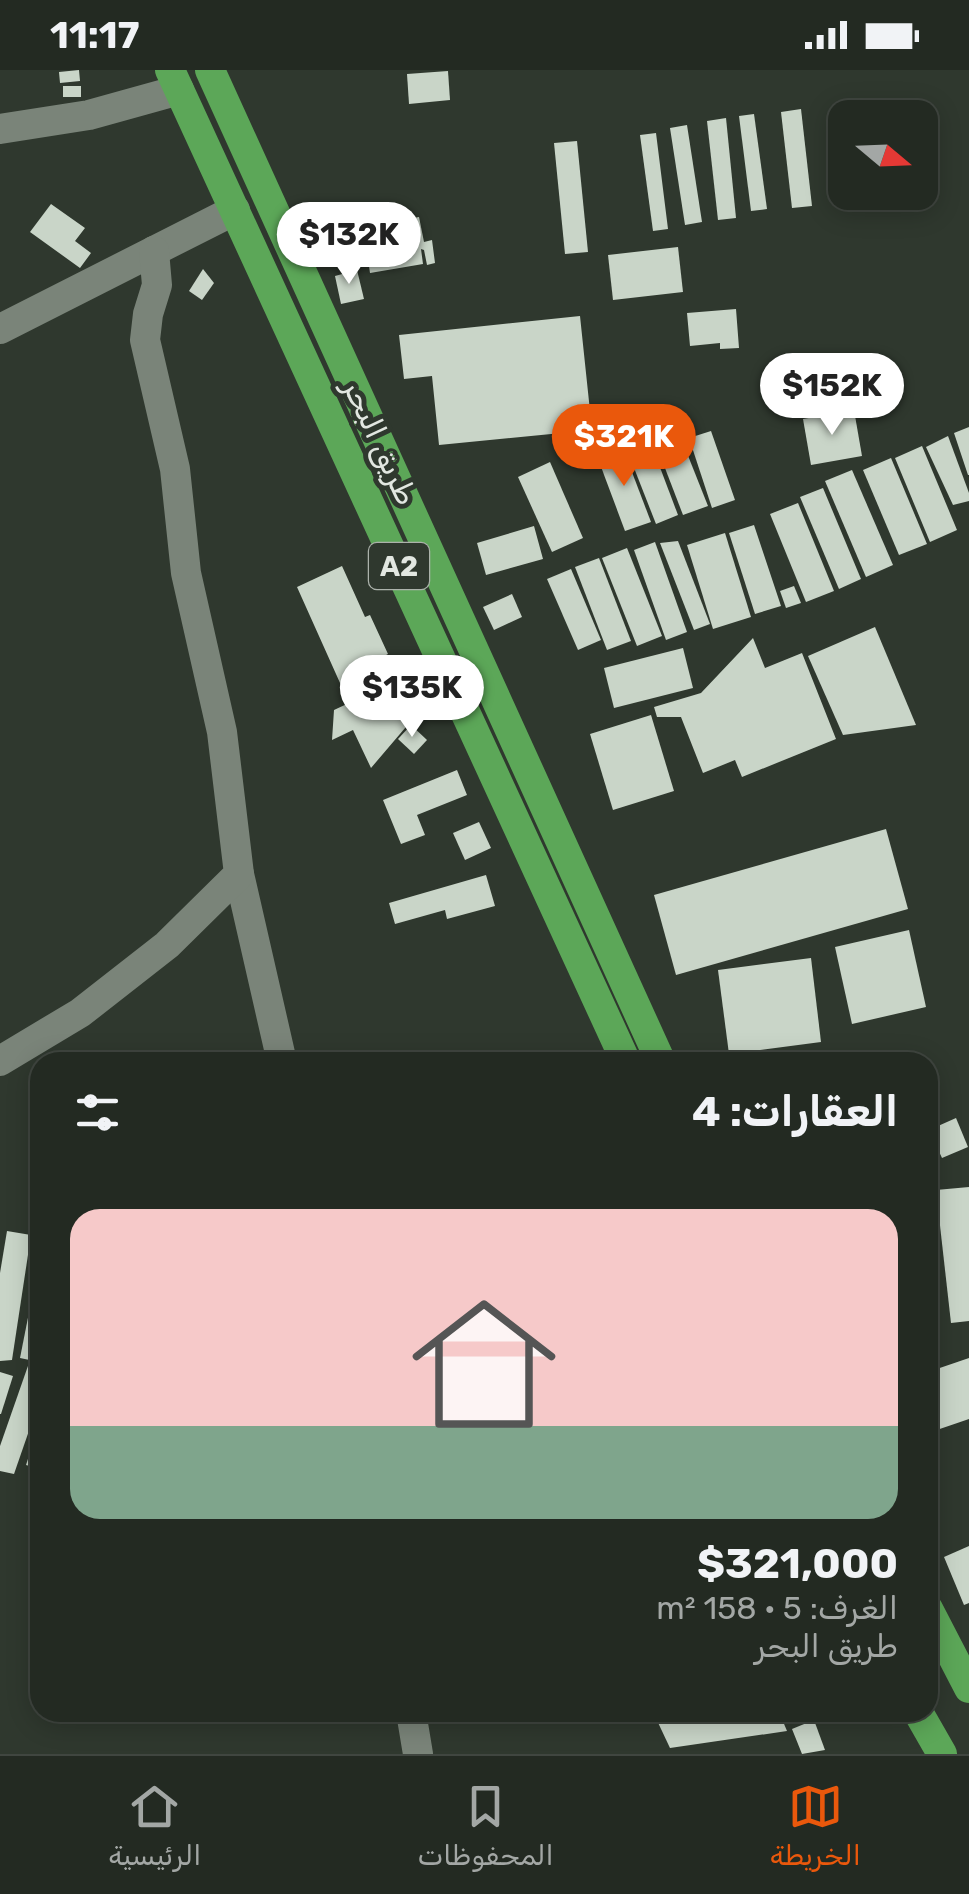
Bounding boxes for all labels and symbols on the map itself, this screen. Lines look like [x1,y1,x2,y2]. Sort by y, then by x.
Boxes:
north arrow [828,100,938,210]
pin: $132K [279,202,419,287]
pin: $152K [762,353,902,438]
street label: طريق البحر [334,372,425,511]
pin: $321K [554,404,694,489]
road number: A2 [369,543,429,589]
pin: $135K [342,655,482,740]

